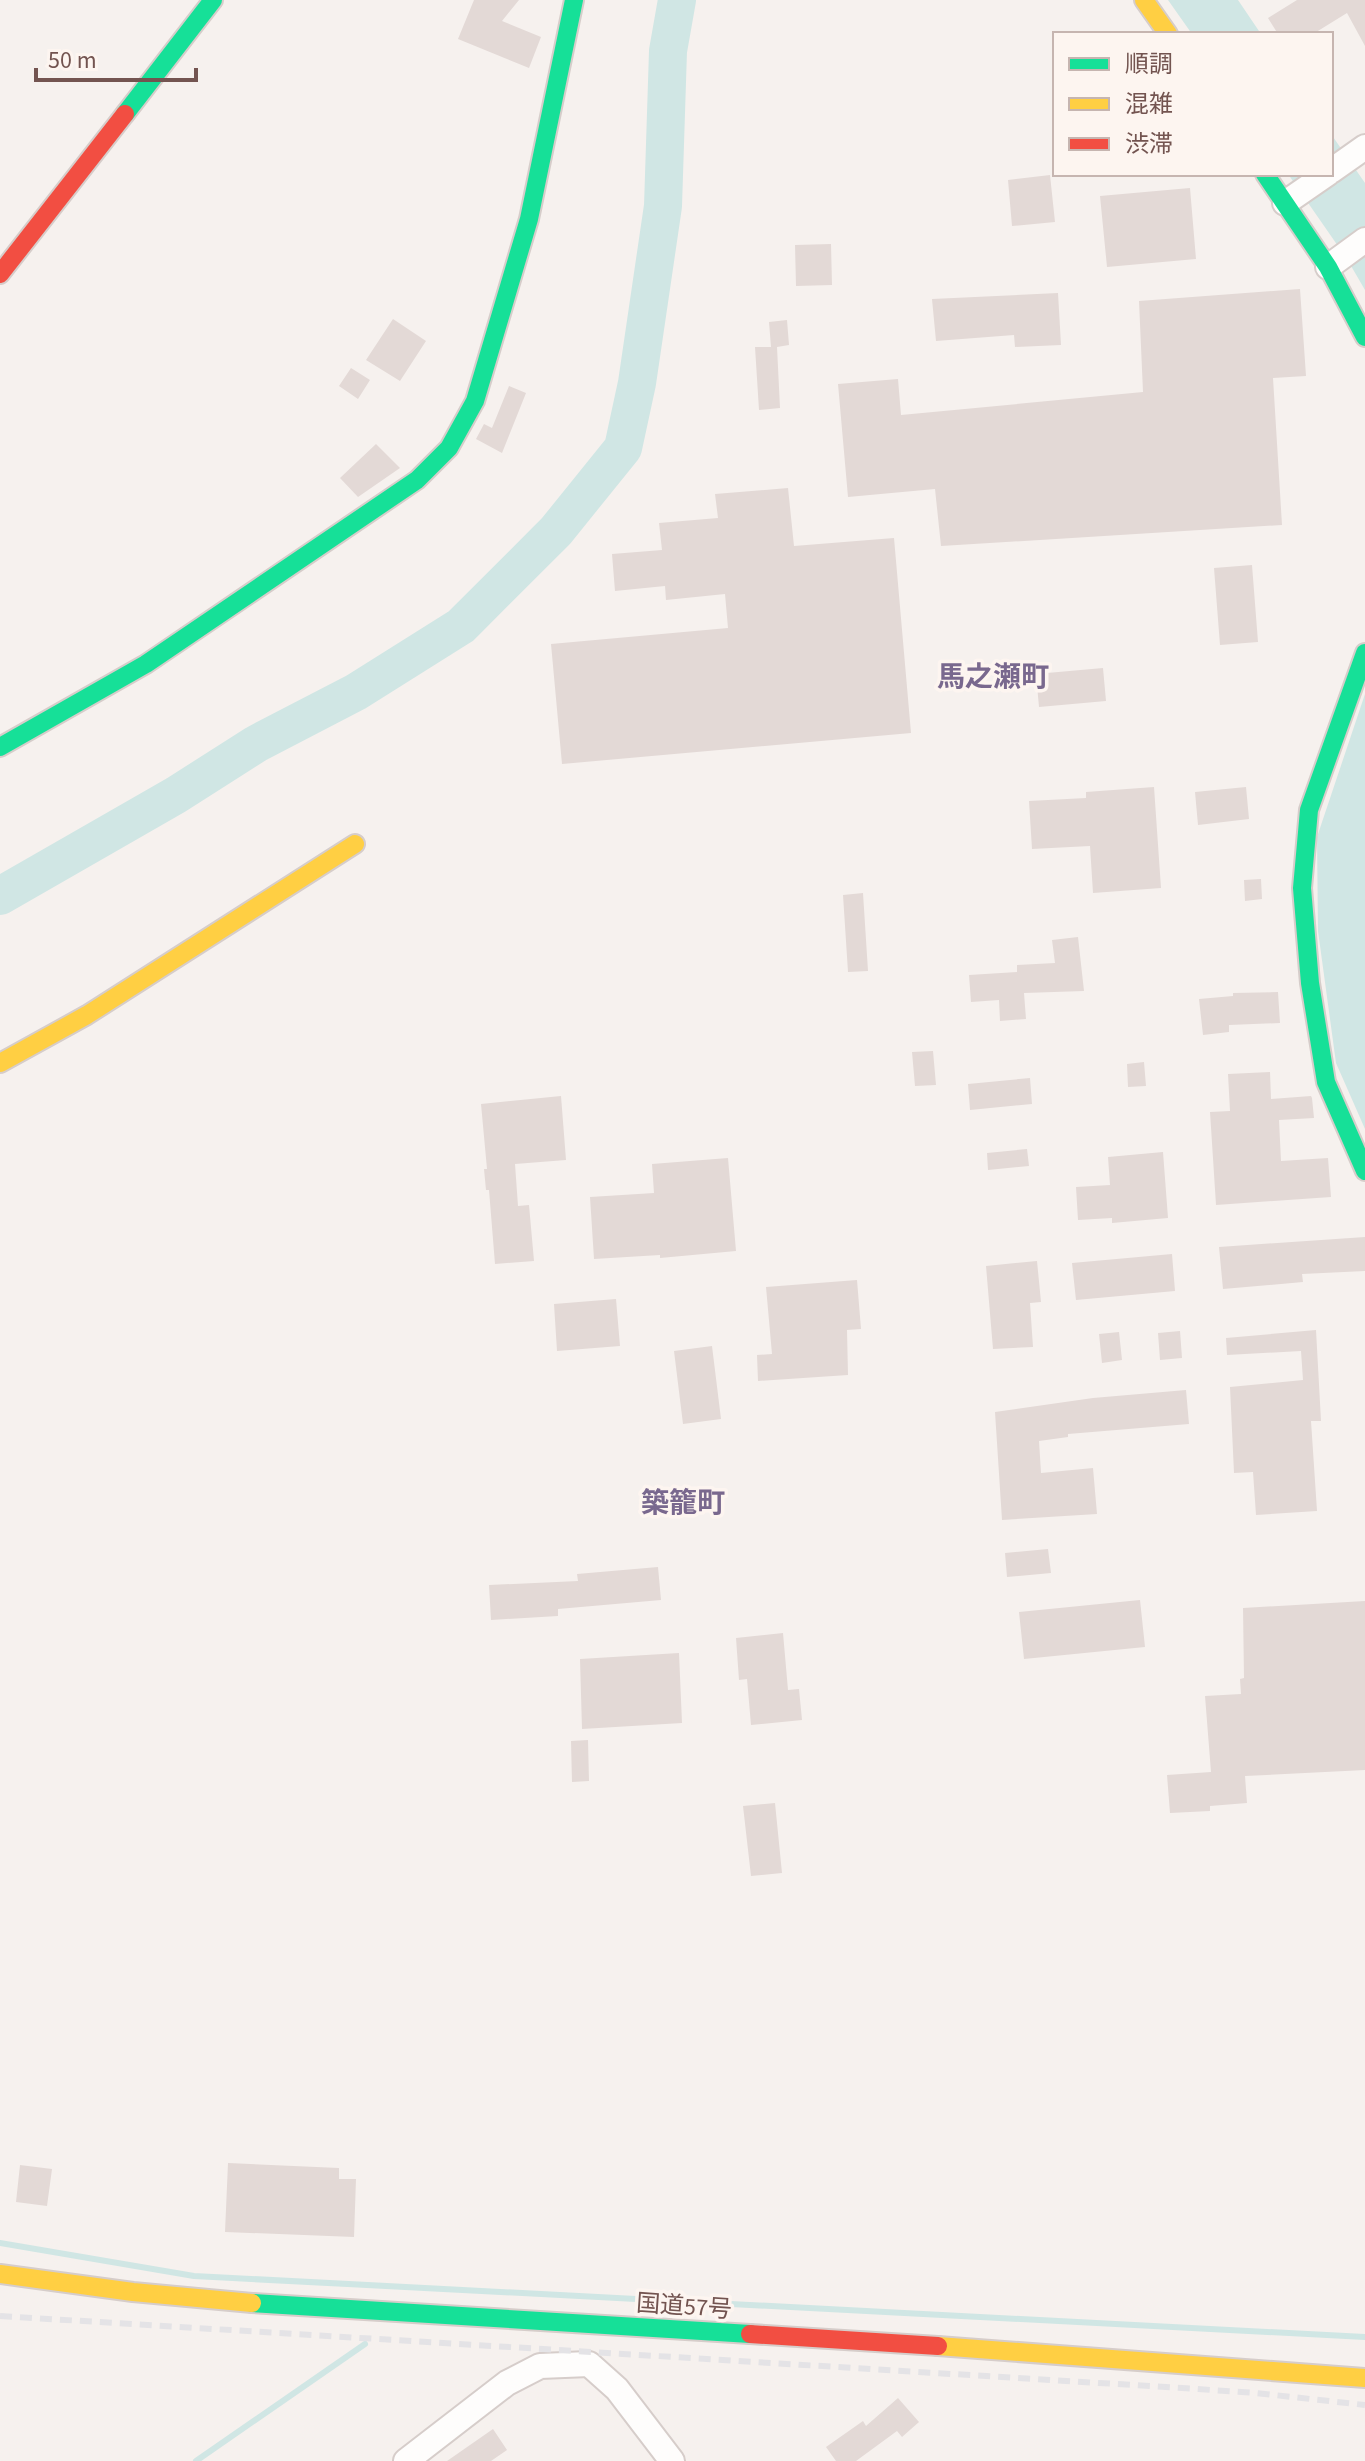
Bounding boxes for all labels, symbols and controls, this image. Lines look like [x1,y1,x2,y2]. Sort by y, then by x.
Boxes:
scale bar [36,32,196,82]
legend [1053,32,1333,176]
text: 50 m [48,43,97,78]
text: 順調 [1125,47,1173,82]
text: 混雑 [1125,87,1173,122]
text: 渋滞 [1125,127,1173,162]
district label: 馬之瀬町 [937,657,1049,697]
district label: 築籠町 [641,1483,725,1523]
street label: 国道57号 [635,2286,733,2327]

